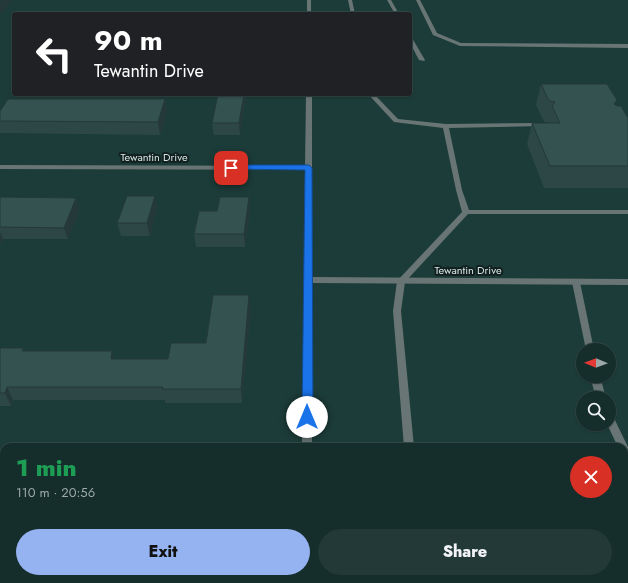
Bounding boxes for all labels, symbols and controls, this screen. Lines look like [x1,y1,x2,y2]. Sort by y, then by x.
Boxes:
text: 90 m [94,20,163,61]
icon: left [28,28,80,80]
text: Tewantin Drive [94,58,204,84]
street label: Tewantin Drive [120,149,188,165]
pin [214,151,248,185]
icon: arrive [220,157,242,179]
street label: Tewantin Drive [434,262,502,278]
north arrow [576,343,616,383]
map controls [576,343,616,431]
button: search [576,391,616,431]
position arrow [286,396,328,438]
text: 1 min [16,450,77,485]
button: close [570,456,612,498]
text: 110 m · 20:56 [16,483,95,502]
button: Exit [16,529,310,575]
button: Share [318,529,612,575]

